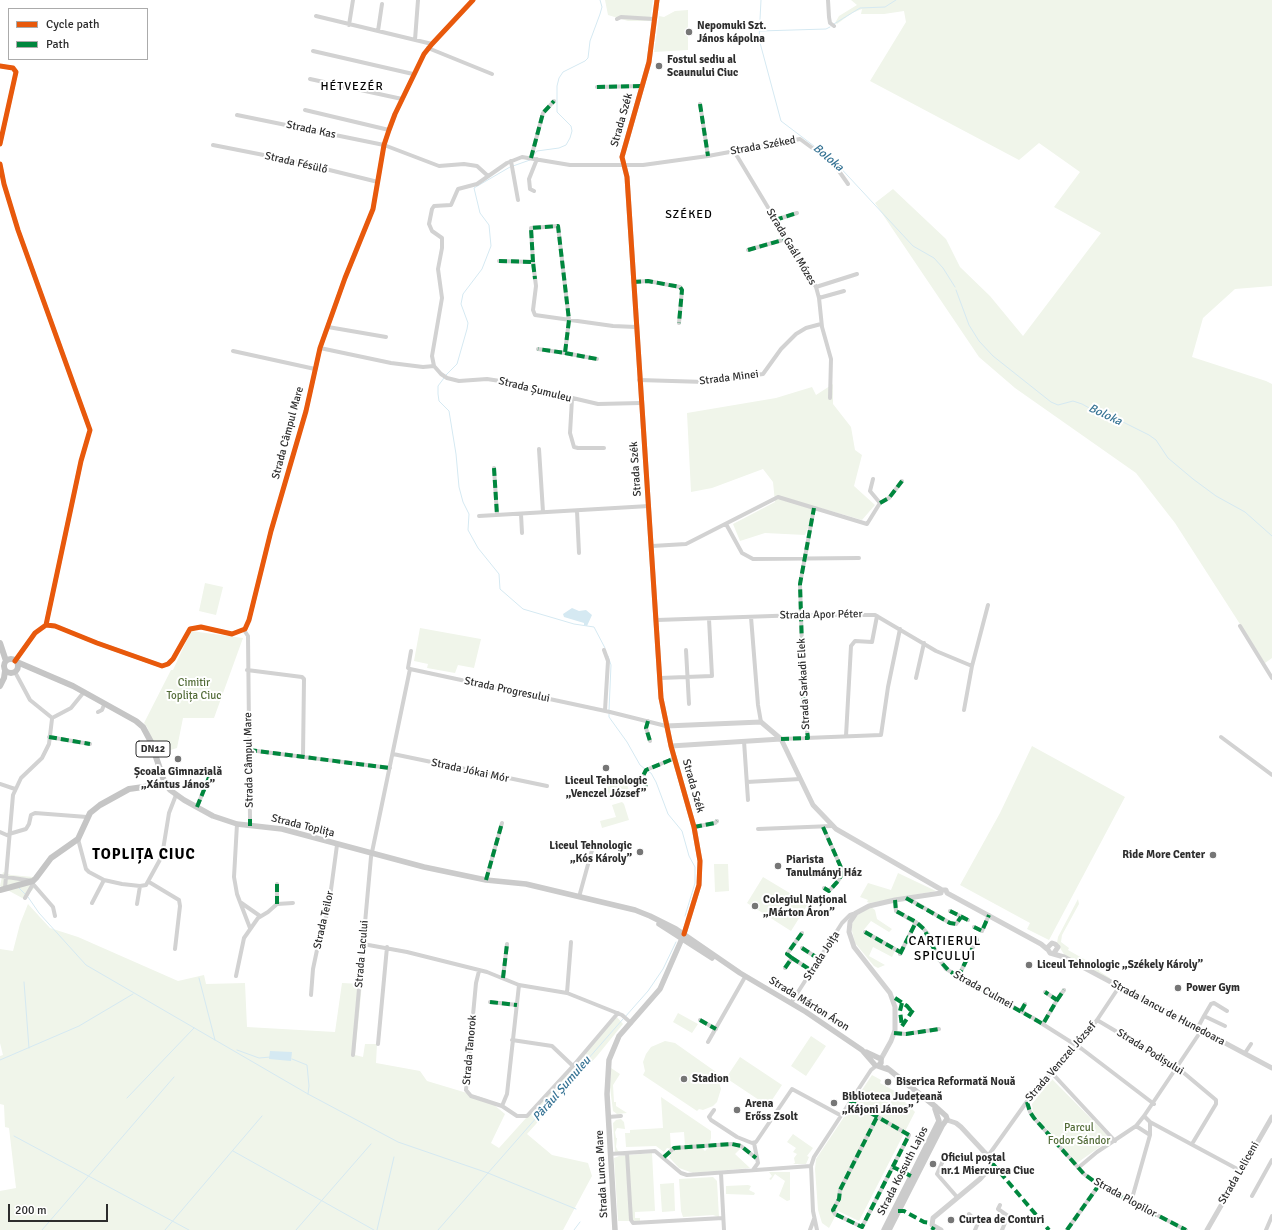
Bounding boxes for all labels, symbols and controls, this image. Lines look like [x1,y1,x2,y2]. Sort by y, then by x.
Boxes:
legend [8,8,148,60]
text: Cycle path [46,17,99,32]
place label: Nepomuki Szt. János kápolna [697,19,766,45]
marker: Nepomuki Szt. János kápolna [684,27,694,37]
text: Path [46,37,69,52]
place label: Fostul sediu al Scaunului Ciuc [667,53,738,79]
marker: Fostul sediu al Scaunului Ciuc [654,61,664,71]
district label: HÉTVEZÉR [320,80,384,94]
street label: Strada Szék [608,92,636,148]
street label: Strada Kas [285,118,337,142]
street label: Strada Széked [729,134,797,158]
water label: Boloka [810,141,846,175]
street label: Strada Fésülő [263,149,329,177]
street label: Strada Gaál Mózes [763,206,819,288]
district label: SZÉKED [665,208,713,222]
street label: Strada Minei [699,368,759,388]
street label: Strada Șumuleu [497,375,573,405]
street label: Strada Câmpul Mare [269,385,307,481]
water label: Boloka [1086,401,1124,429]
street label: Strada Szék [627,441,645,497]
street label: Strada Apor Péter [780,608,862,622]
street label: Strada Sarkadi Elek [795,638,813,730]
street label: Strada Progresului [463,675,551,705]
park label: Cimitir Toplița Ciuc [167,676,221,702]
street label: Strada Câmpul Mare [242,712,256,808]
road number: DN12 [136,741,170,757]
marker: Școala Gimnazială „Xántus János” [173,754,183,764]
street label: Strada Jókai Mór [430,756,510,786]
street label: Strada Szék [679,758,707,814]
marker: Liceul Tehnologic „Venczel József” [601,763,611,773]
place label: Școala Gimnazială „Xántus János” [134,765,222,791]
place label: Liceul Tehnologic „Venczel József” [565,774,647,800]
street label: Strada Toplița [270,812,336,840]
place label: Liceul Tehnologic „Kós Károly” [549,839,632,865]
district label: TOPLIȚA CIUC [92,846,196,864]
marker: Liceul Tehnologic „Kós Károly” [635,847,645,857]
place label: Ride More Center [1122,848,1205,862]
marker: Ride More Center [1208,850,1218,860]
place label: Piarista Tanulmányi Ház [786,853,862,879]
marker: Piarista Tanulmányi Ház [773,861,783,871]
street label: Strada Teilor [311,890,337,950]
place label: Colegiul Național „Márton Áron” [763,893,847,919]
marker: Colegiul Național „Márton Áron” [750,901,760,911]
street label: Strada Lacului [352,920,372,988]
street label: Strada Joița [801,929,843,983]
district label: CARTIERUL SPICULUI [909,934,981,965]
place label: Liceul Tehnologic „Székely Károly” [1037,958,1203,972]
marker: Liceul Tehnologic „Székely Károly” [1024,960,1034,970]
street label: Strada Culmei [951,968,1015,1012]
street label: Strada Márton Áron [766,974,852,1034]
street label: Strada Iancu de Hunedoara [1109,977,1227,1049]
place label: Power Gym [1186,981,1240,995]
marker: Power Gym [1173,983,1183,993]
street label: Strada Tanorok [460,1014,480,1086]
street label: Strada Venczel József [1023,1020,1099,1104]
street label: Strada Podișului [1114,1026,1186,1078]
water label: Pârâul Șumuleu [530,1054,594,1124]
place label: Stadion [692,1072,729,1086]
marker: Stadion [679,1074,689,1084]
place label: Biserica Reformată Nouă [896,1075,1015,1089]
marker: Biserica Reformată Nouă [883,1077,893,1087]
place label: Biblioteca Județeană „Kájoni János” [842,1090,942,1116]
place label: Arena Erőss Zsolt [745,1097,798,1123]
marker: Biblioteca Județeană „Kájoni János” [829,1098,839,1108]
marker: Arena Erőss Zsolt [732,1105,742,1115]
park label: Parcul Fodor Sándor [1048,1121,1110,1147]
street label: Strada Kossuth Lajos [875,1124,931,1218]
street label: Strada Lunca Mare [593,1130,611,1218]
street label: Strada Leliceni [1216,1139,1262,1207]
place label: Oficiul poștal nr.1 Miercurea Ciuc [941,1151,1034,1177]
marker: Oficiul poștal nr.1 Miercurea Ciuc [928,1159,938,1169]
street label: Strada Plopilor [1091,1175,1159,1221]
scale bar [10,1196,110,1222]
text: 200 m [15,1203,47,1218]
place label: Curtea de Conturi [959,1213,1044,1227]
marker: Curtea de Conturi [946,1215,956,1225]

